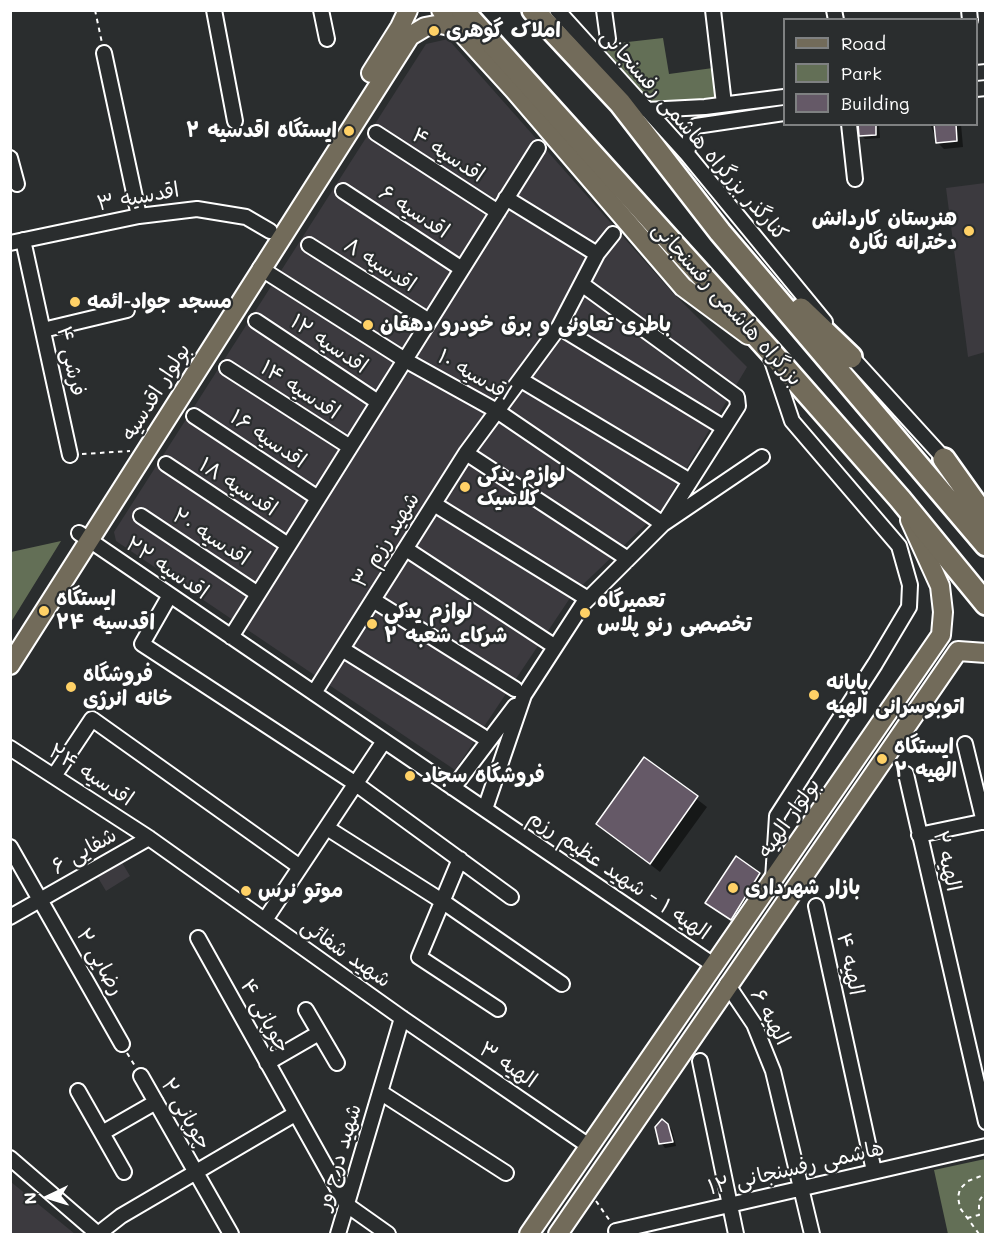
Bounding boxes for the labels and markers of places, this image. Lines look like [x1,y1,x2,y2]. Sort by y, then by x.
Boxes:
place label: املاک گوهری [446,18,561,44]
marker: املاک گوهری [427,24,441,38]
place label: ایستگاه اقدسیه ۲ [186,118,337,144]
marker: ایستگاه اقدسیه ۲ [342,124,356,138]
place label: هنرستان کاردانش دخترانه نگاره [812,206,957,256]
marker: هنرستان کاردانش دخترانه نگاره [962,224,976,238]
place label: مسجد جواد ائمه [87,289,232,315]
marker: مسجد جواد ائمه [68,295,82,309]
place label: باطری تعاونی و برق خودرو دهقان [380,312,671,338]
marker: باطری تعاونی و برق خودرو دهقان [361,318,375,332]
place label: لوازم یدکی کلاسیک [477,462,565,512]
marker: لوازم یدکی کلاسیک [458,480,472,494]
place label: ایستگاه اقدسیه ۲۴ [56,586,155,636]
place label: تعمیرگاه تخصصی رنو پلاس [597,588,752,638]
place label: لوازم یدکی شرکاء شعبه ۲ [384,599,507,649]
marker: ایستگاه اقدسیه ۲۴ [37,604,51,618]
marker: تعمیرگاه تخصصی رنو پلاس [578,606,592,620]
marker: لوازم یدکی شرکاء شعبه ۲ [365,617,379,631]
place label: فروشگاه خانه انرژی [83,662,172,712]
place label: پایانه اتوبوسرانی الهیه [826,670,965,720]
marker: فروشگاه خانه انرژی [64,680,78,694]
marker: پایانه اتوبوسرانی الهیه [807,688,821,702]
place label: ایستگاه الهیه ۲ [894,734,957,784]
marker: ایستگاه الهیه ۲ [875,752,889,766]
place label: فروشگاه سجاد [422,763,545,789]
marker: فروشگاه سجاد [403,769,417,783]
place label: بازار شهرداری [745,875,860,901]
place label: موتو نرس [258,878,343,904]
marker: بازار شهرداری [726,881,740,895]
marker: موتو نرس [239,884,253,898]

